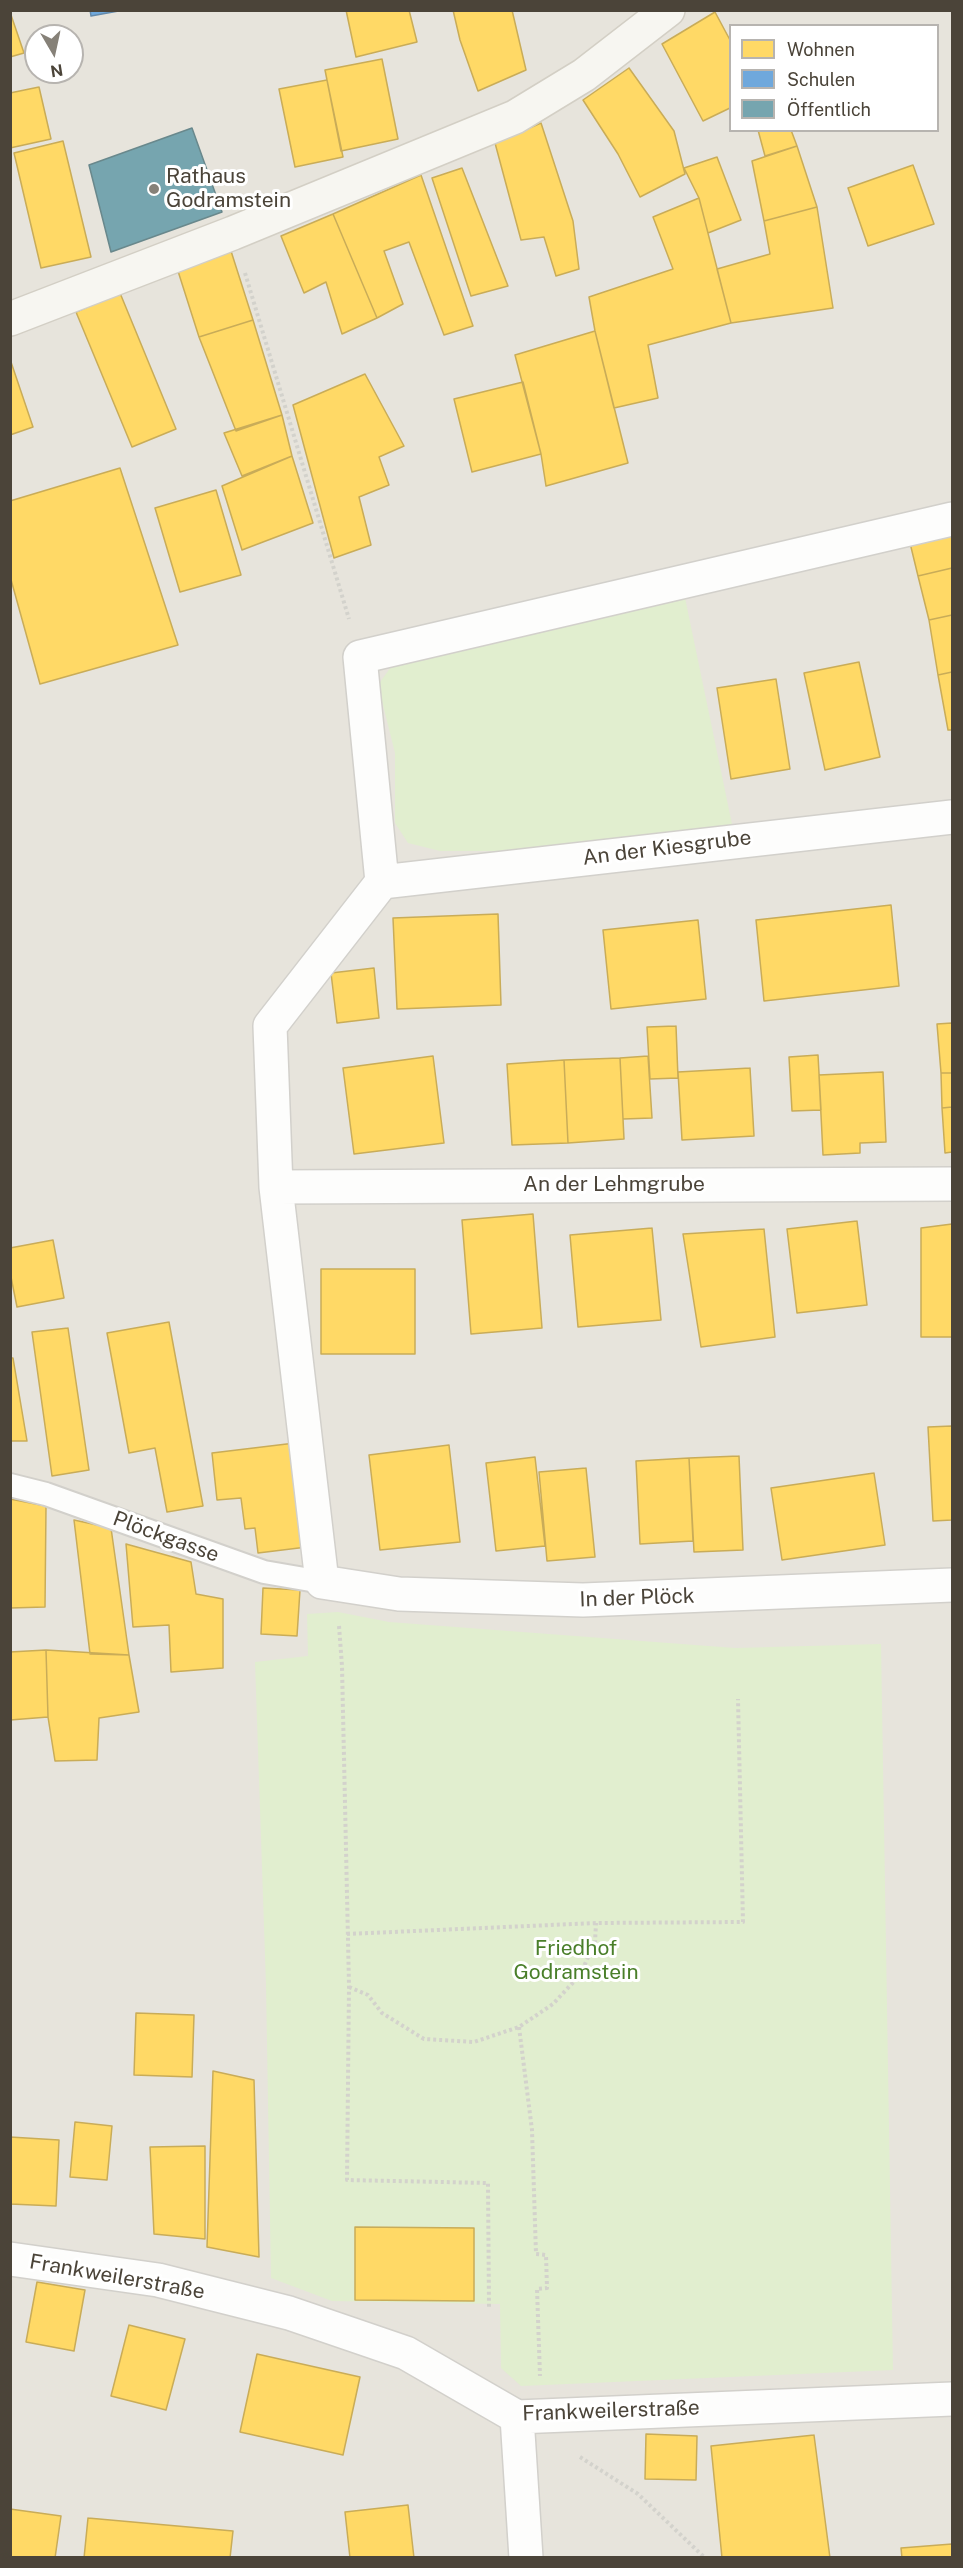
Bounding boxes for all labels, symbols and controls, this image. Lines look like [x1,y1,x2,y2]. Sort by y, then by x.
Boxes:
north arrow [24,24,84,84]
legend [729,24,939,132]
text: Wohnen [787,39,855,60]
text: N [49,60,64,81]
text: Schulen [787,69,855,90]
text: Öffentlich [787,99,871,120]
place label: Rathaus Godramstein [166,164,291,214]
marker: Rathaus Godramstein [147,182,161,196]
street label: An der Kiesgrube [581,825,753,871]
street label: An der Lehmgrube [523,1172,705,1198]
street label: Plöckgasse [109,1506,223,1568]
street label: In der Plöck [579,1583,695,1613]
park label: Friedhof Godramstein [513,1936,639,1986]
street label: Frankweilerstraße [27,2249,207,2305]
street label: Frankweilerstraße [522,2395,700,2427]

